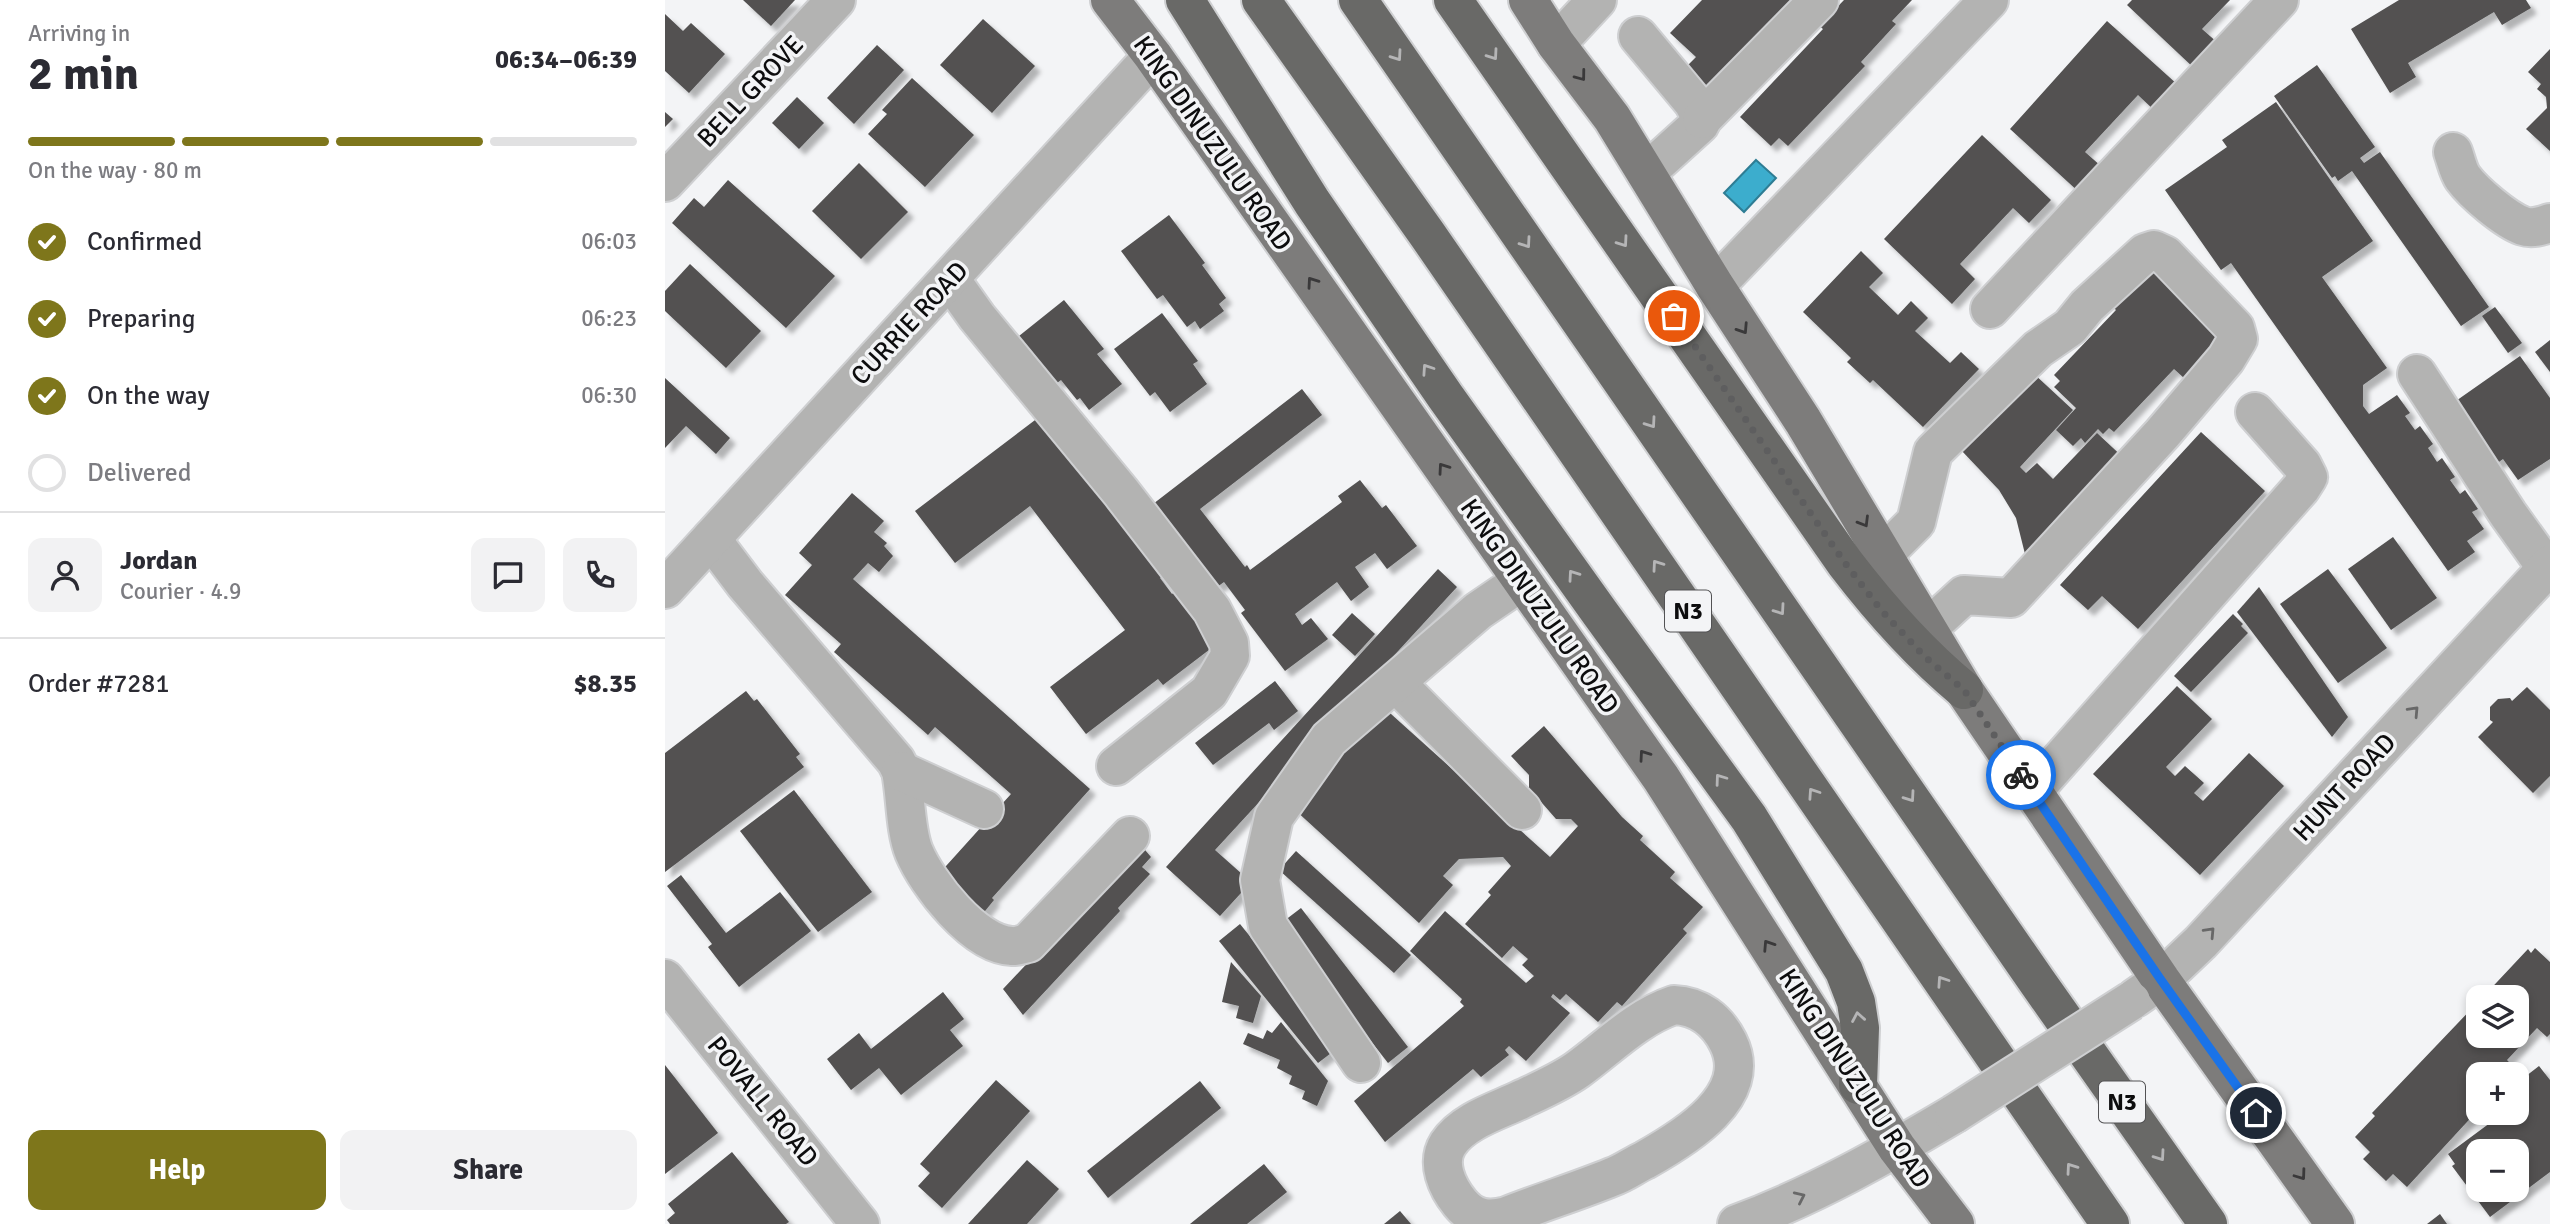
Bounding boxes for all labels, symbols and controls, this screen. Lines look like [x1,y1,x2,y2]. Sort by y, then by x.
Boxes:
text: Arriving in [28,19,130,48]
street label: BELL GROVE [691,29,811,154]
street label: KING DINUZULU ROAD [1126,30,1298,257]
text: 06:34–06:39 [495,44,637,76]
text: 2 min [28,46,139,102]
one-way arrow [1485,47,1497,60]
one-way arrow [1389,48,1401,61]
one-way arrow [1573,68,1585,81]
text: On the way · 80 m [28,156,202,185]
icon: check [28,223,66,261]
text: Confirmed [87,226,202,258]
text: 06:03 [581,227,637,256]
one-way arrow [1615,234,1627,247]
one-way arrow [1518,235,1530,248]
street label: CURRIE ROAD [844,255,975,392]
one-way arrow [1308,277,1320,290]
pin [1644,286,1704,346]
icon: bag [1655,297,1693,335]
icon: check [28,300,66,338]
text: Preparing [87,303,195,335]
text: 06:23 [581,304,637,333]
one-way arrow [1735,321,1748,334]
one-way arrow [1423,364,1435,377]
icon: check [28,377,66,415]
text: On the way [87,380,210,412]
text: 06:30 [581,381,637,410]
one-way arrow [1643,415,1655,428]
text: Delivered [87,457,192,489]
one-way arrow [1439,463,1451,476]
street label: KING DINUZULU ROAD [1453,493,1625,720]
one-way arrow [1855,515,1868,528]
button: person [28,538,102,612]
button: chat [471,538,545,612]
button: phone [563,538,637,612]
text: Jordan [120,545,197,577]
one-way arrow [1653,560,1665,573]
one-way arrow [1568,570,1581,583]
text: Courier · 4.9 [120,577,241,606]
road number: N3 [1665,590,1711,632]
one-way arrow [1772,602,1784,615]
text: Order #7281 [28,668,169,700]
text: $8.35 [573,668,637,700]
one-way arrow [2405,706,2418,719]
street label: HUNT ROAD [2287,727,2403,848]
courier [1986,740,2056,810]
one-way arrow [1639,749,1652,762]
icon: bike [2002,756,2040,794]
one-way arrow [1716,774,1729,787]
one-way arrow [1809,788,1821,801]
one-way arrow [1902,789,1914,802]
one-way arrow [2202,927,2214,940]
one-way arrow [1764,940,1777,953]
street label: KING DINUZULU ROAD [1771,963,1937,1194]
one-way arrow [1938,976,1950,989]
map controls [2466,985,2529,1202]
button: layers [2466,985,2529,1048]
one-way arrow [1851,1011,1866,1023]
street label: POVALL ROAD [700,1030,824,1173]
button: + [2466,1062,2529,1125]
road number: N3 [2099,1082,2145,1122]
pin [2226,1083,2286,1143]
icon: home [2237,1094,2275,1132]
button: Help [28,1130,326,1210]
button: Share [340,1130,637,1210]
button: − [2466,1139,2529,1202]
one-way arrow [2152,1148,2165,1161]
one-way arrow [2067,1163,2079,1176]
one-way arrow [2293,1167,2305,1180]
one-way arrow [1793,1191,1805,1205]

